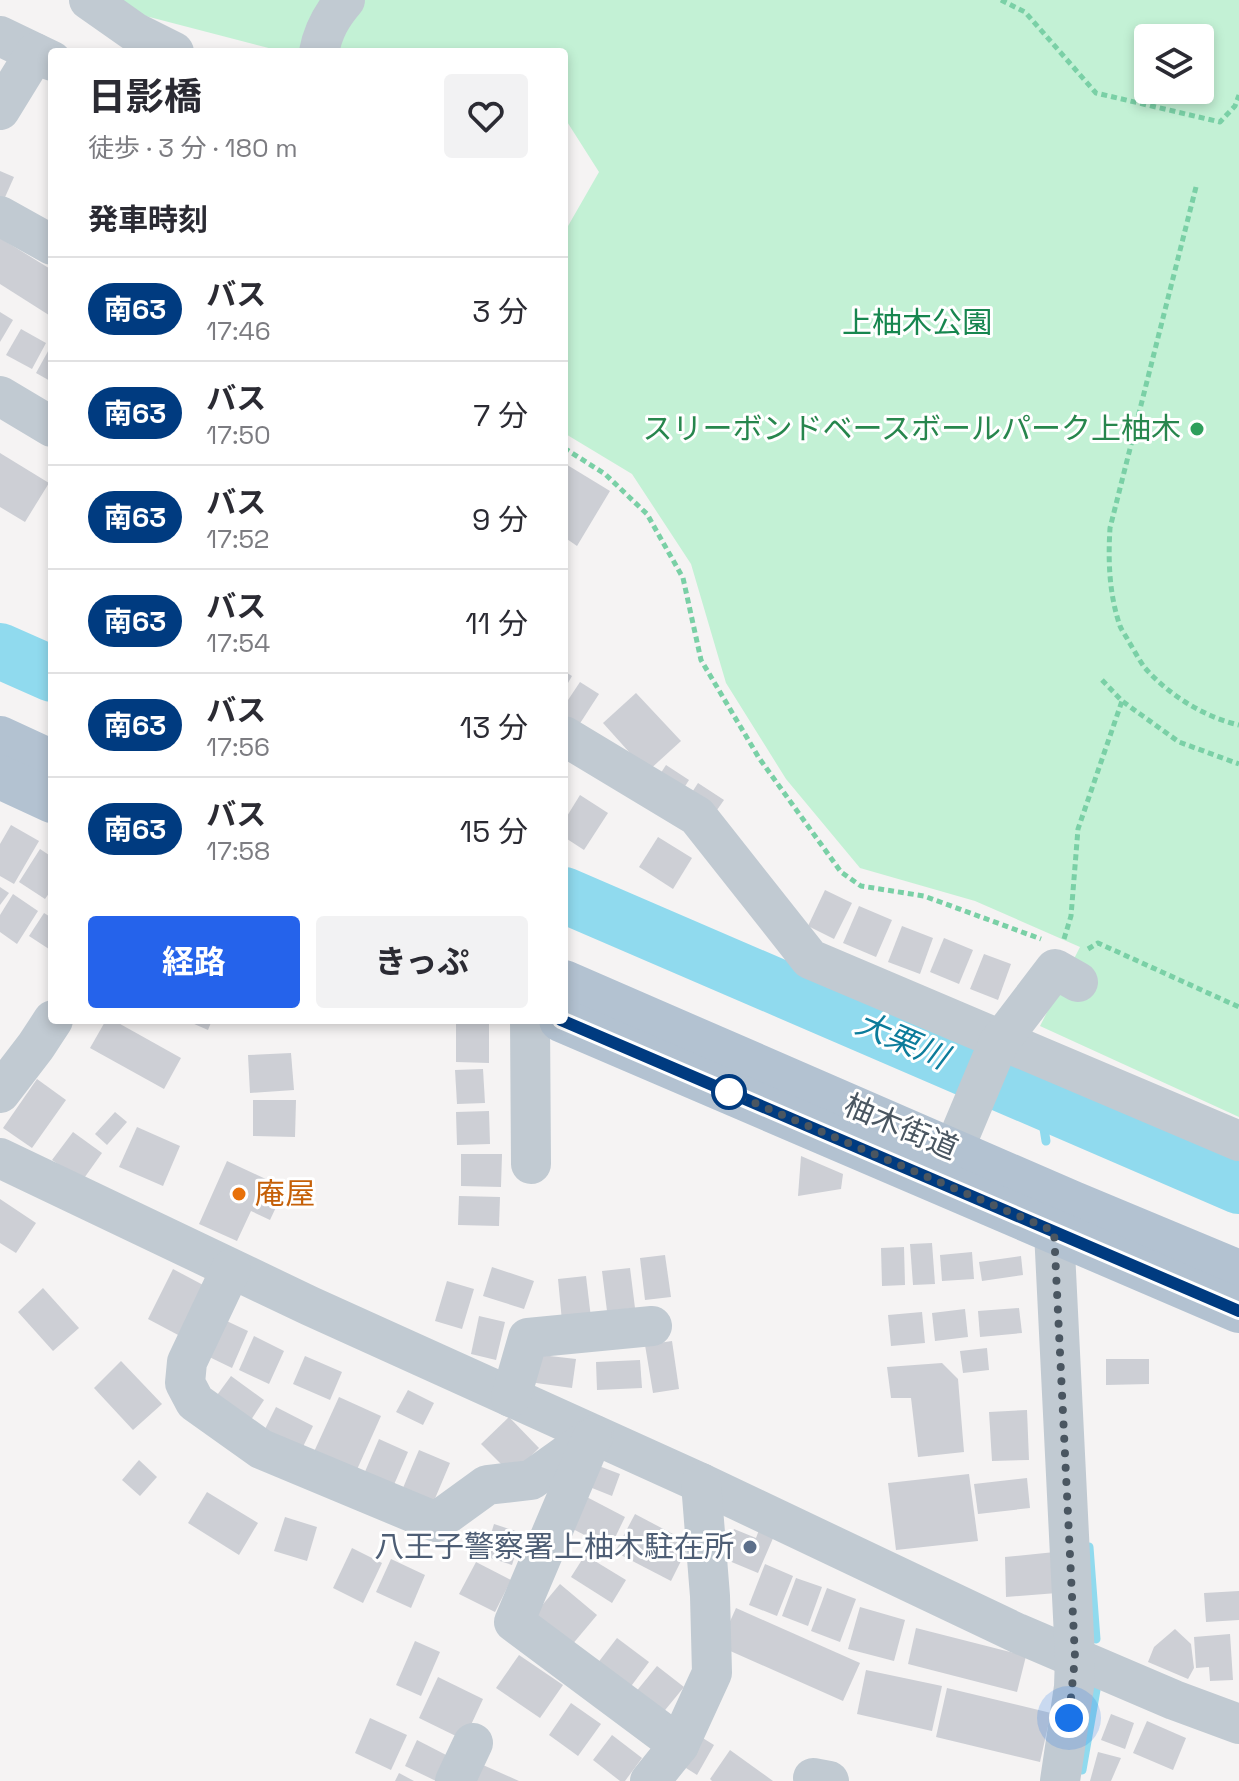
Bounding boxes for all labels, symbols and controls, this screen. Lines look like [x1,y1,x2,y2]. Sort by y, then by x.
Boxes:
map controls [1134,24,1214,104]
button: layers [1134,24,1214,104]
text: 日影橋 [88,73,202,121]
button: heart [444,74,528,158]
text: 徒歩 · 3 分 · 180 m [88,131,298,165]
text: 発車時刻 [88,200,208,239]
text: バス [206,275,266,314]
text: 南63 [104,291,166,327]
text: 3 分 [472,292,528,331]
park label: 上柚木公園 [842,303,992,342]
text: 17:46 [206,314,271,348]
text: バス [206,379,266,418]
text: 南63 [104,395,166,431]
text: 7 分 [473,396,528,435]
place label: スリーボンドベースボールパーク上柚木 [643,409,1181,448]
text: 17:50 [206,418,271,452]
marker: スリーボンドベースボールパーク上柚木 [1188,420,1206,438]
text: バス [206,483,266,522]
text: 南63 [104,499,166,535]
text: 9 分 [472,500,528,539]
text: 17:52 [206,522,270,556]
text: バス [206,587,266,626]
text: 南63 [104,603,166,639]
text: 11 分 [465,604,528,643]
text: 17:54 [206,626,270,660]
text: バス [206,691,266,730]
text: 南63 [104,707,166,743]
text: 13 分 [460,708,528,747]
text: 17:56 [206,730,270,764]
text: バス [206,795,266,834]
text: 南63 [104,811,166,847]
text: 15 分 [460,812,528,851]
text: 17:58 [206,834,270,868]
button: 経路 [88,916,300,1008]
button: きっぷ [316,916,528,1008]
water label: 大栗川 [850,1003,957,1078]
unlabelled marker [712,1075,746,1109]
street label: 柚木街道 [838,1085,964,1168]
place label: 庵屋 [255,1174,315,1213]
marker: 庵屋 [230,1185,248,1203]
place label: 八王子警察署上柚木駐在所 [374,1527,734,1566]
marker: 八王子警察署上柚木駐在所 [741,1538,759,1556]
your location [1049,1698,1089,1738]

